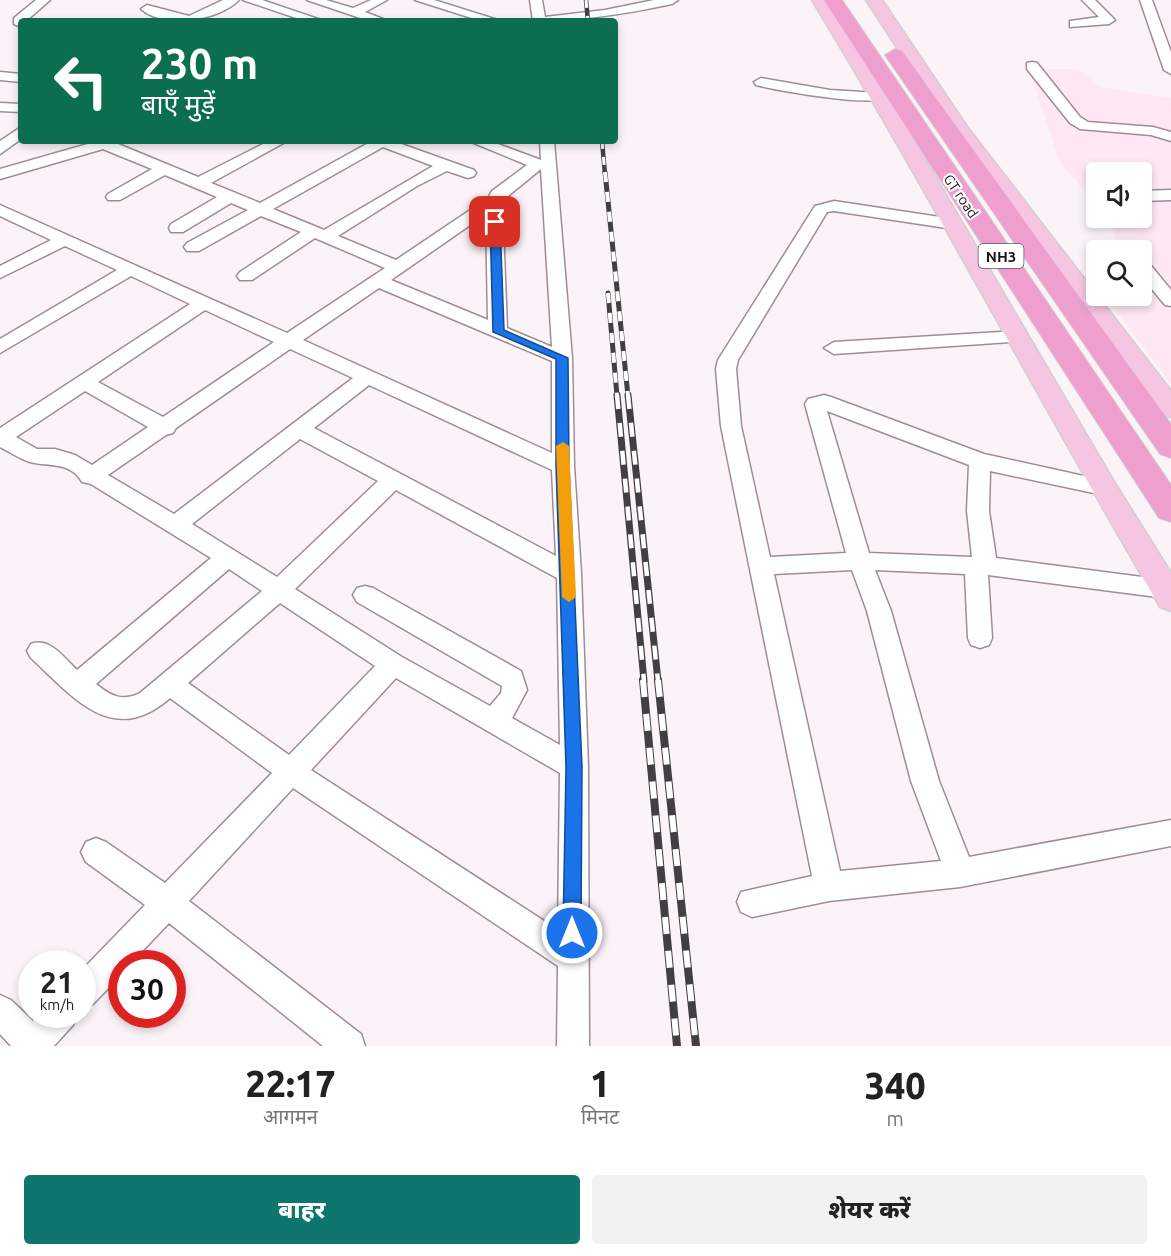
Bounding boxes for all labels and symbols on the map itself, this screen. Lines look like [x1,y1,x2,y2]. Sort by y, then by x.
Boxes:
street label: GT road [941,171,981,221]
pin [469,196,520,247]
road number: NH3 [978,244,1024,268]
position arrow [540,901,604,965]
speed limit sign: 30 [108,950,186,1028]

